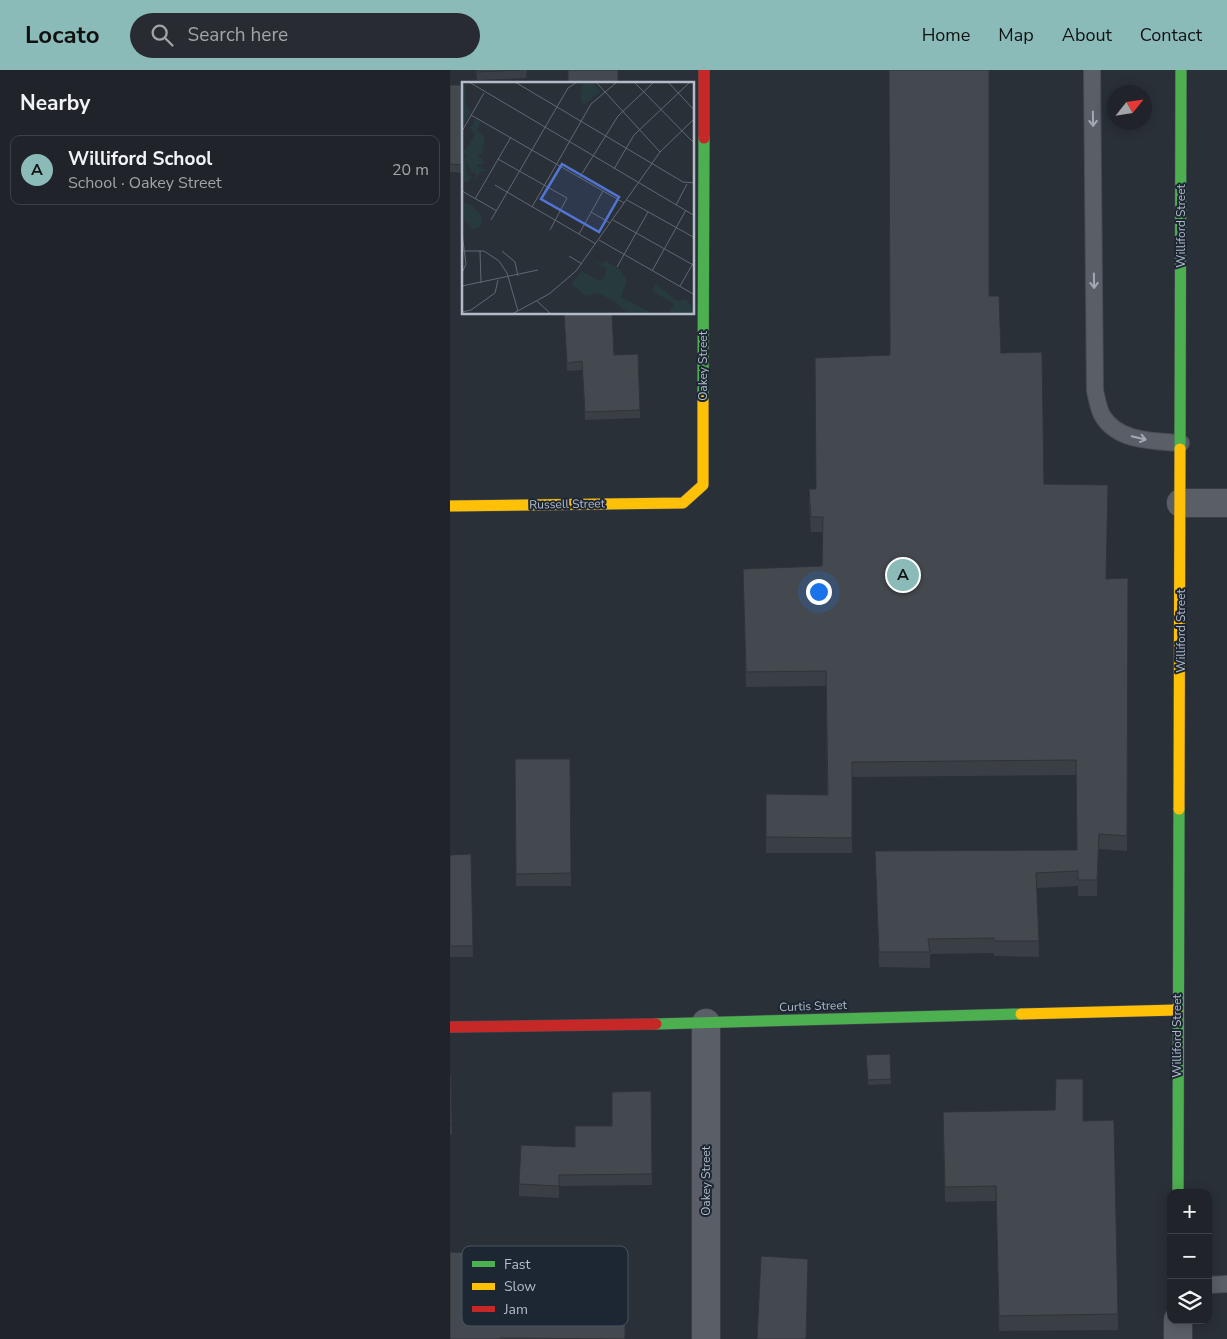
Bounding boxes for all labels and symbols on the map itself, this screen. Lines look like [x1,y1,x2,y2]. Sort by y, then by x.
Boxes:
inset map [462,82,695,315]
north arrow [1107,85,1152,130]
one-way arrow [1088,110,1098,126]
street label: Williford Street [1173,183,1189,268]
one-way arrow [1089,272,1099,289]
street label: Oakey Street [695,330,711,401]
one-way arrow [1131,434,1147,443]
street label: Russell Street [529,495,606,513]
pin: A [887,556,919,594]
your location [806,579,832,605]
street label: Williford Street [1173,588,1189,673]
street label: Williford Street [1169,993,1185,1078]
street label: Curtis Street [779,997,848,1015]
street label: Oakey Street [698,1145,714,1216]
legend [462,1246,628,1326]
text: Fast [504,1255,530,1274]
text: Slow [504,1277,536,1296]
text: Jam [503,1300,528,1319]

